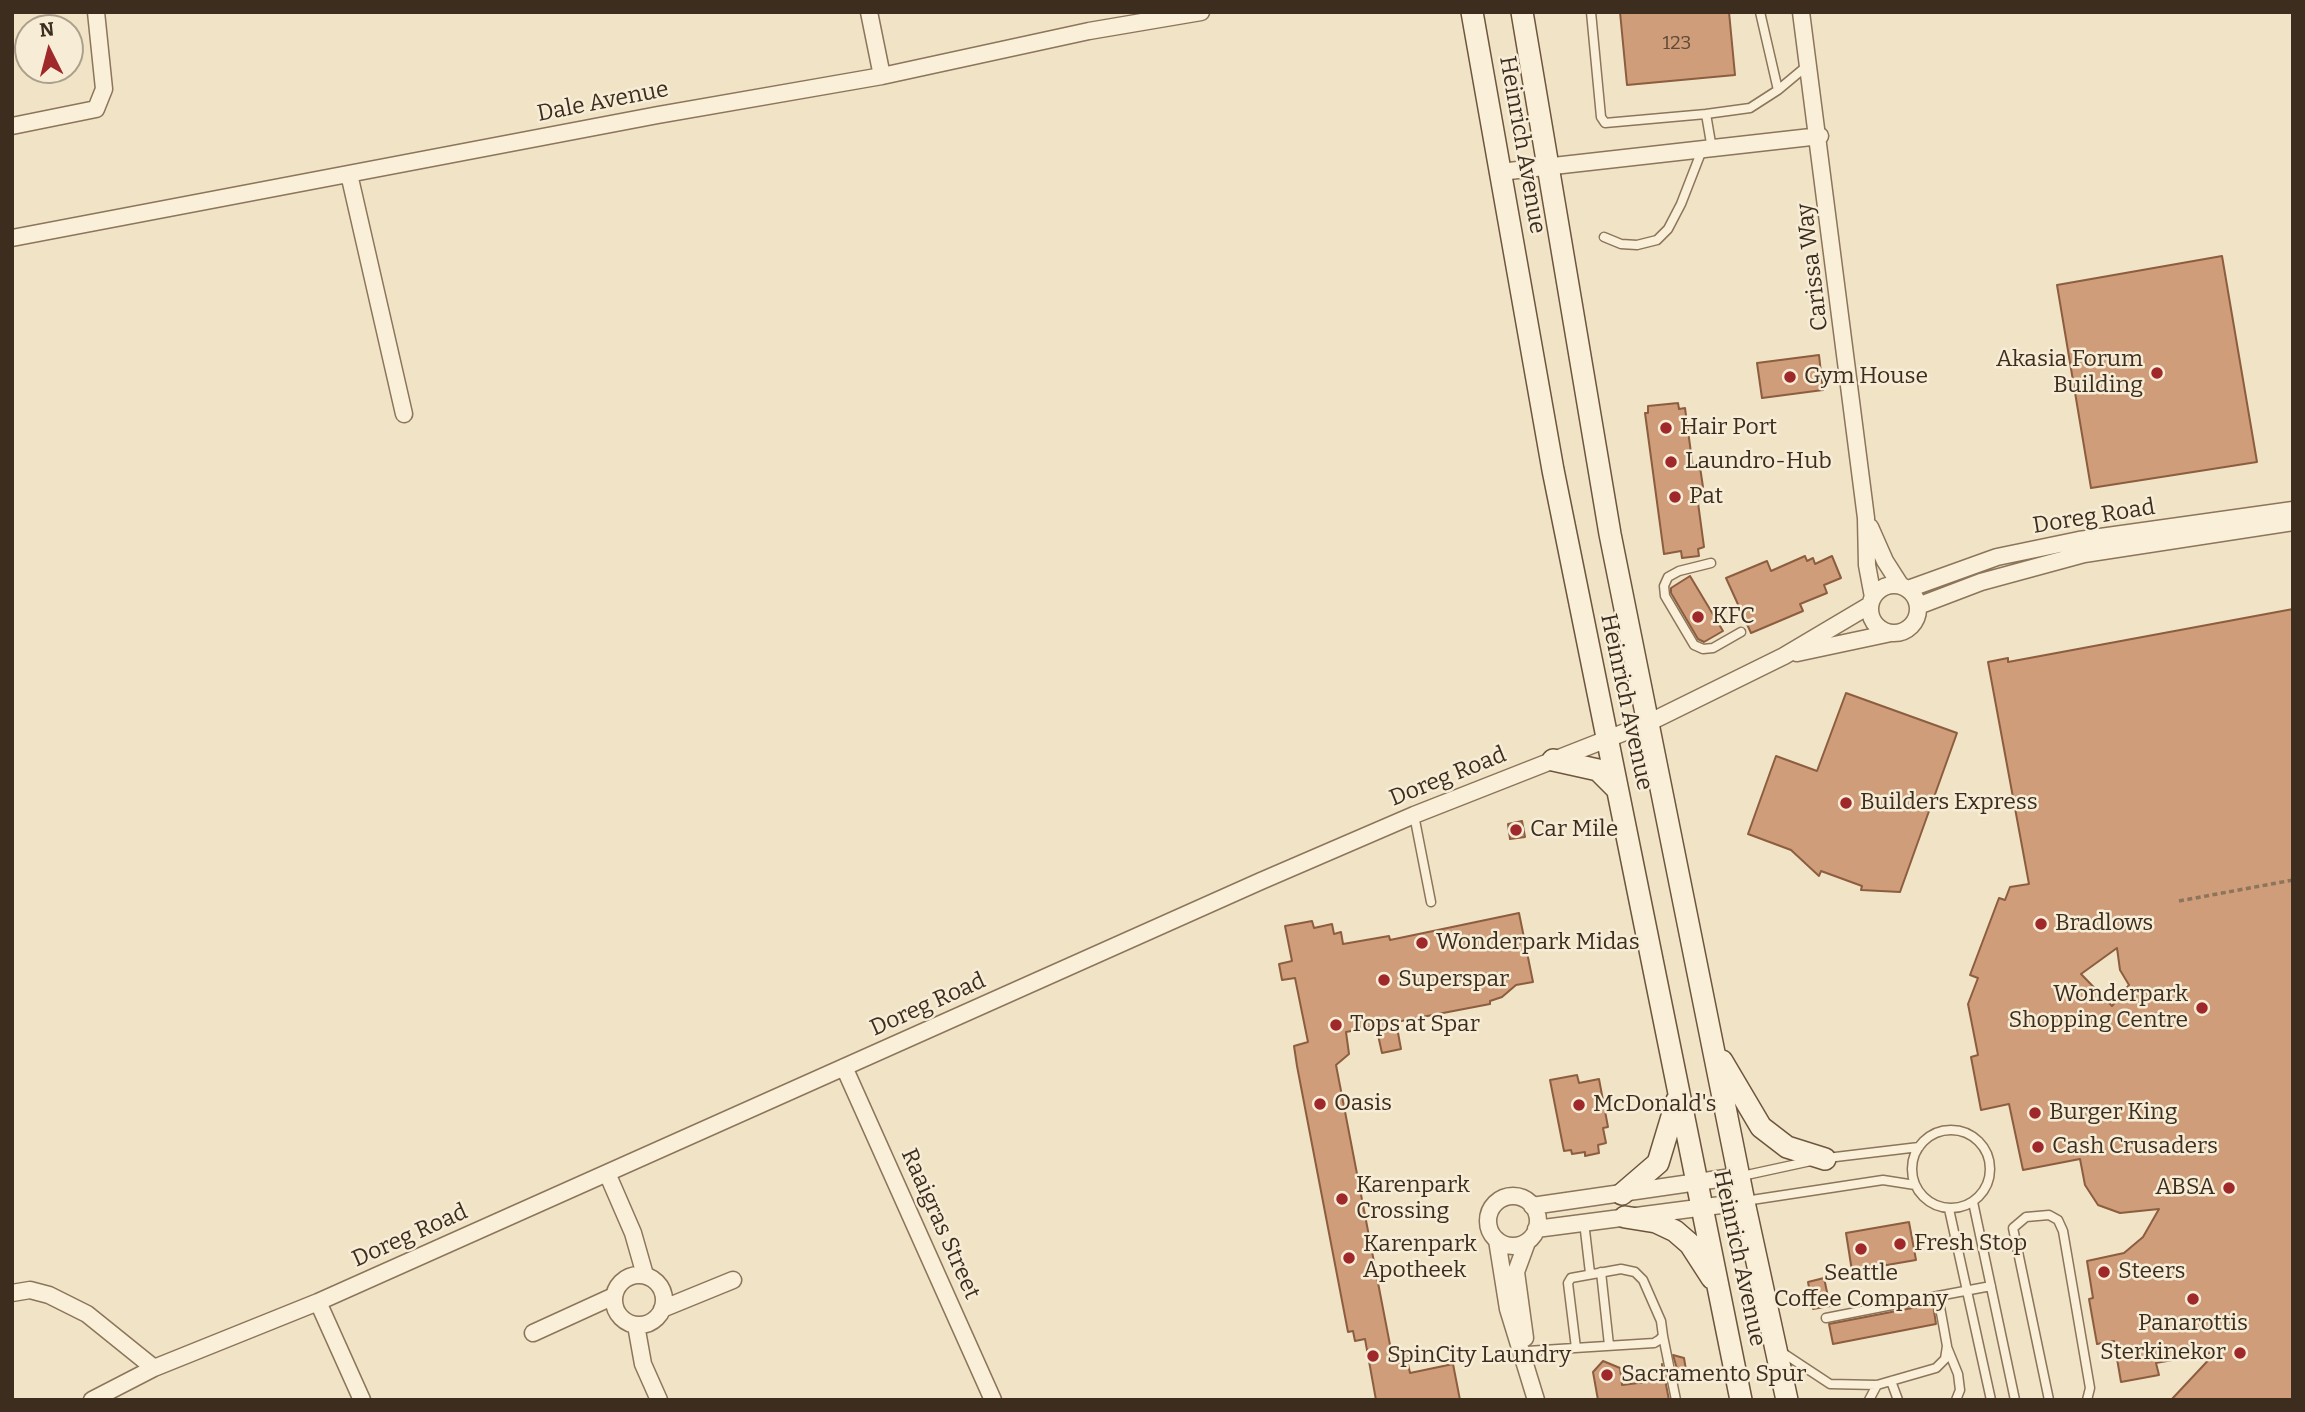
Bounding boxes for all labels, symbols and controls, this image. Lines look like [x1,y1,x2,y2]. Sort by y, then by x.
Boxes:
north arrow [14,14,84,84]
text: N [38,17,55,42]
house number: 123 [1663,33,1691,55]
street label: Heinrich Avenue [1493,54,1551,236]
street label: Dale Avenue [535,76,671,128]
street label: Carissa Way [1791,202,1835,332]
place label: Akasia Forum Building [1996,346,2143,400]
place label: Gym House [1804,363,1928,391]
marker: Akasia Forum Building [2149,365,2165,381]
marker: Gym House [1782,369,1798,385]
place label: Hair Port [1680,414,1777,442]
marker: Hair Port [1658,420,1674,436]
place label: Laundro-Hub [1685,448,1832,476]
marker: Laundro-Hub [1663,454,1679,470]
place label: Pat [1689,483,1723,511]
marker: Pat [1667,489,1683,505]
street label: Doreg Road [2031,494,2157,540]
place label: KFC [1712,603,1755,631]
marker: KFC [1690,609,1706,625]
street label: Heinrich Avenue [1594,611,1658,793]
street label: Doreg Road [1386,741,1510,813]
place label: Builders Express [1860,789,2038,817]
marker: Builders Express [1838,795,1854,811]
place label: Car Mile [1530,816,1618,844]
marker: Car Mile [1508,822,1524,838]
place label: Bradlows [2055,910,2153,938]
marker: Bradlows [2033,916,2049,932]
place label: Wonderpark Midas [1436,929,1640,957]
marker: Wonderpark Midas [1414,935,1430,951]
place label: Superspar [1398,966,1509,994]
street label: Doreg Road [866,967,990,1043]
marker: Superspar [1376,972,1392,988]
place label: Wonderpark Shopping Centre [2009,981,2188,1035]
marker: Wonderpark Shopping Centre [2194,1000,2210,1016]
place label: Tops at Spar [1350,1011,1480,1039]
marker: Tops at Spar [1328,1017,1344,1033]
place label: Oasis [1334,1090,1392,1118]
place label: McDonald's [1593,1091,1717,1119]
marker: Oasis [1312,1096,1328,1112]
marker: McDonald's [1571,1097,1587,1113]
place label: Burger King [2049,1099,2178,1127]
marker: Burger King [2027,1105,2043,1121]
place label: Cash Crusaders [2052,1133,2218,1161]
marker: Cash Crusaders [2030,1139,2046,1155]
street label: Raaigras Street [894,1144,986,1304]
street label: Heinrich Avenue [1707,1167,1771,1349]
place label: Karenpark Crossing [1356,1172,1470,1226]
place label: ABSA [2155,1174,2215,1202]
marker: ABSA [2221,1180,2237,1196]
marker: Karenpark Crossing [1334,1191,1350,1207]
street label: Doreg Road [348,1198,472,1274]
place label: Fresh Stop [1914,1230,2027,1258]
place label: Karenpark Apotheek [1363,1231,1477,1285]
marker: Fresh Stop [1892,1236,1908,1252]
marker: Seattle Coffee Company [1853,1241,1869,1257]
marker: Karenpark Apotheek [1341,1250,1357,1266]
place label: Steers [2118,1258,2186,1286]
place label: Seattle Coffee Company [1774,1260,1948,1314]
marker: Steers [2096,1264,2112,1280]
marker: Panarottis [2185,1291,2201,1307]
place label: Panarottis [2138,1310,2248,1338]
place label: Sterkinekor [2100,1339,2226,1367]
place label: SpinCity Laundry [1387,1342,1571,1370]
marker: Sterkinekor [2232,1345,2248,1361]
marker: SpinCity Laundry [1365,1348,1381,1364]
place label: Sacramento Spur [1621,1361,1806,1389]
marker: Sacramento Spur [1599,1367,1615,1383]

